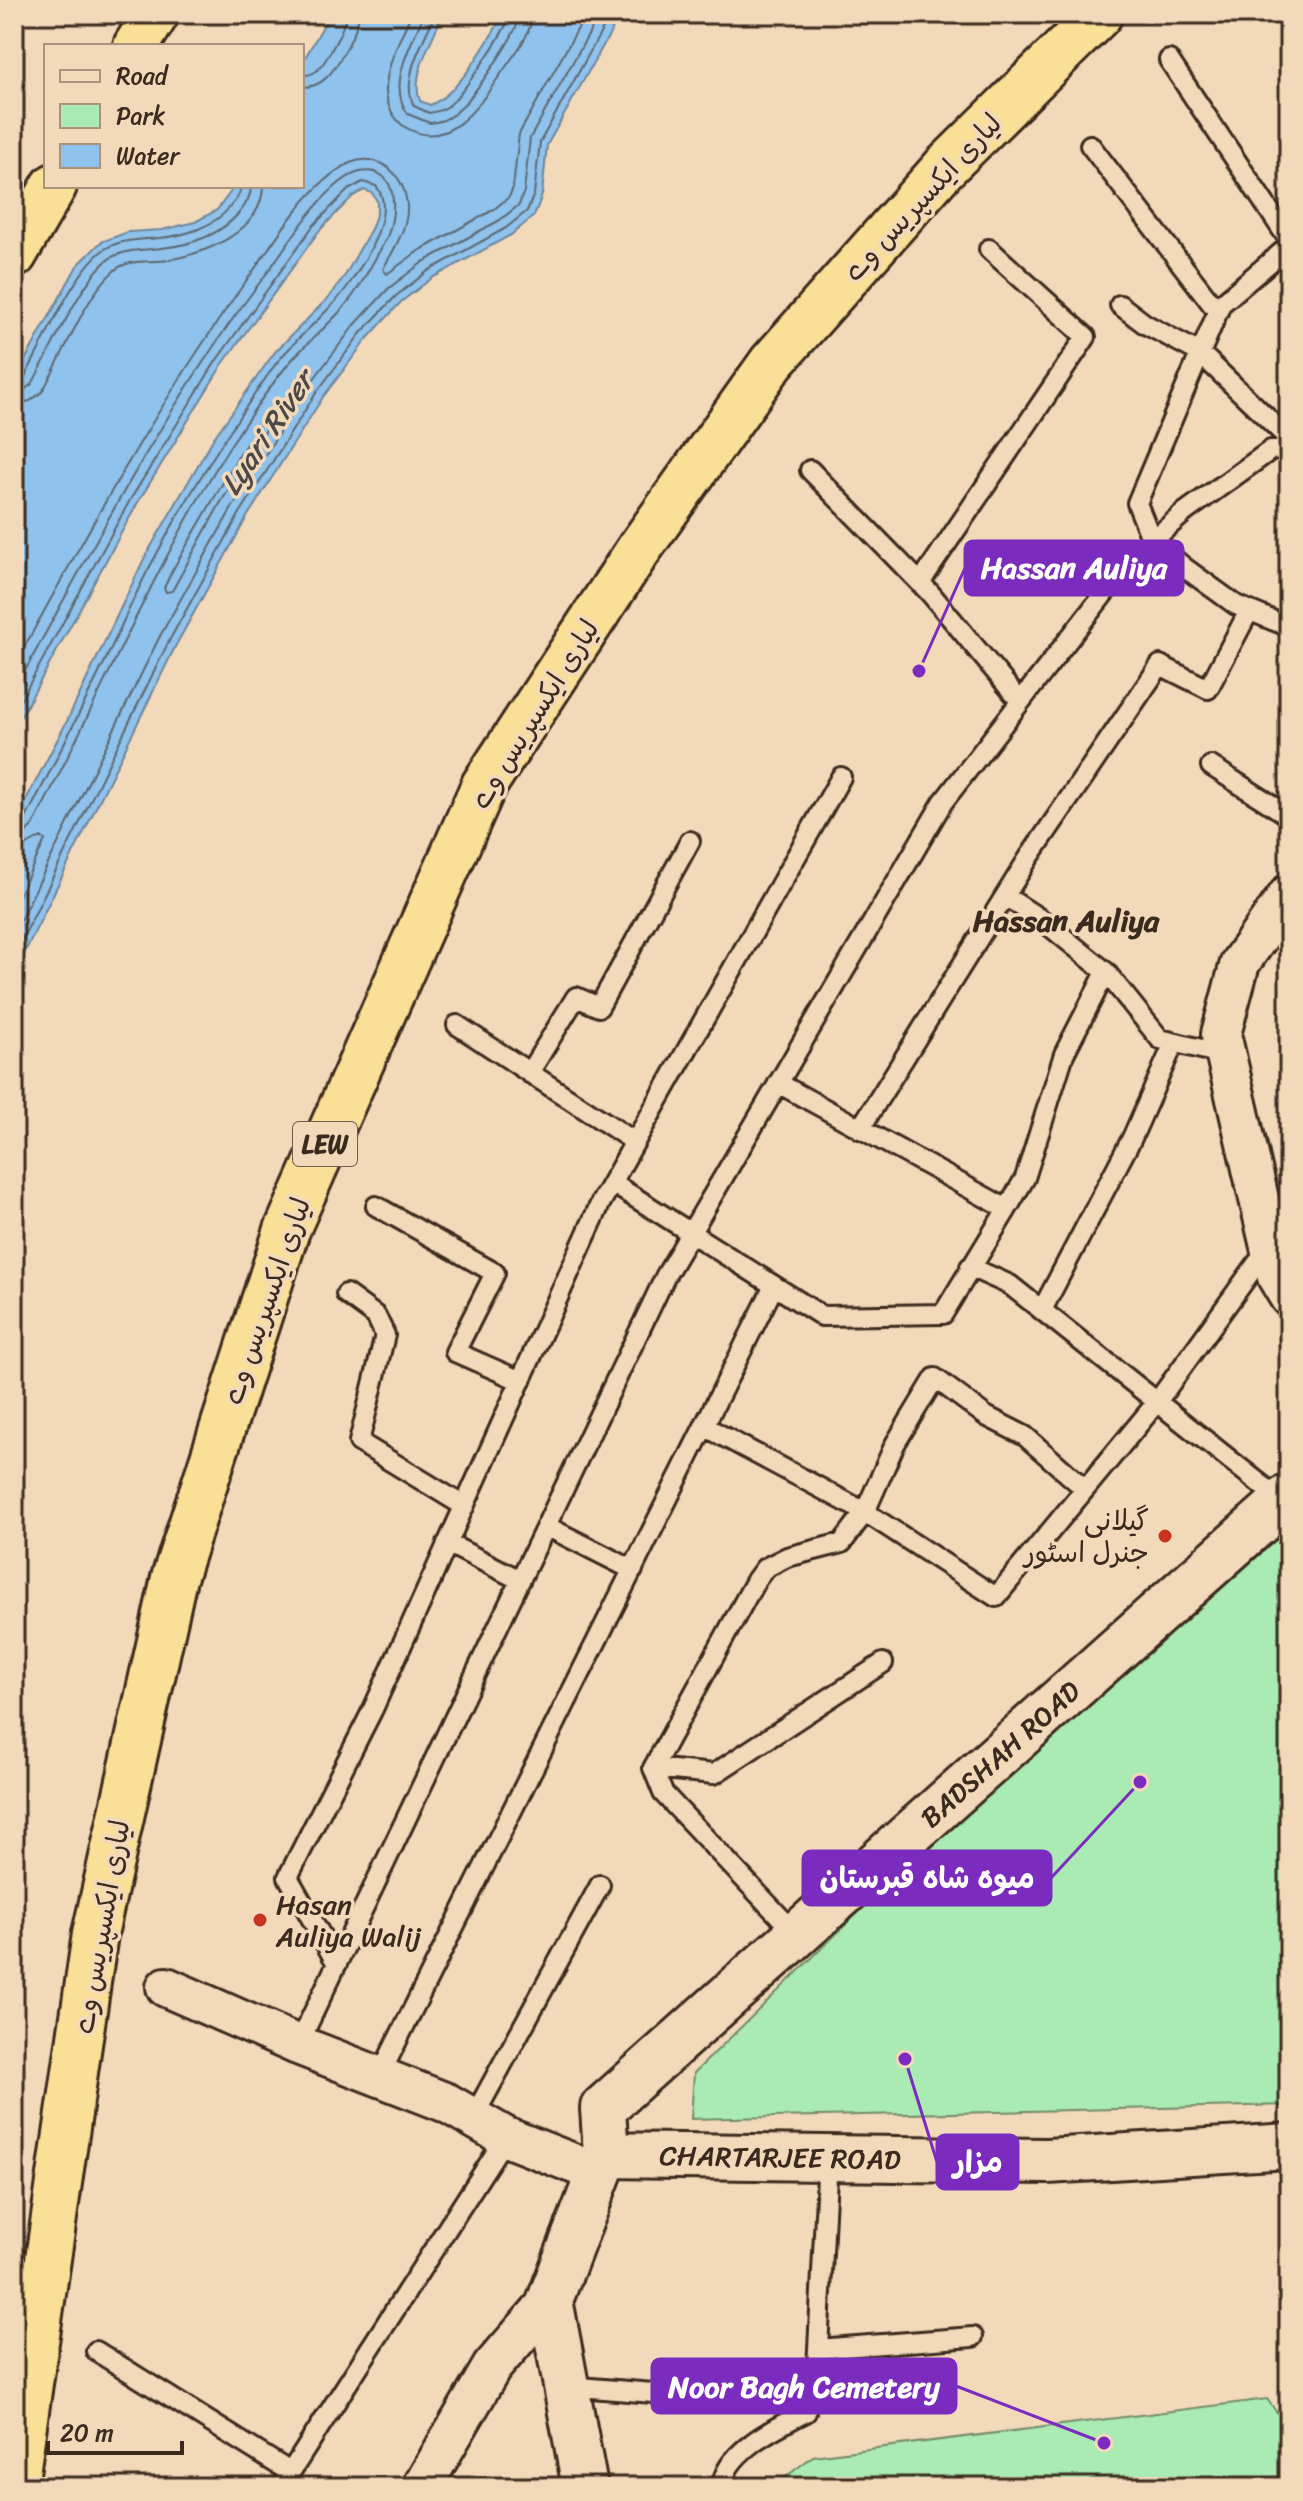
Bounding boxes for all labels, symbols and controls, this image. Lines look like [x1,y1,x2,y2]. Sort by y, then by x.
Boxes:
legend [44,44,304,188]
text: Road [116,55,170,97]
text: Park [116,95,165,137]
street label: لیاری ایکسپریس وے [830,101,1014,293]
text: Water [116,135,181,177]
water label: Lyari River [205,355,332,507]
callout: Hassan Auliya [965,541,1183,595]
text: Hassan Auliya [981,541,1168,595]
street label: لیاری ایکسپریس وے [456,609,613,819]
district label: Hassan Auliya [973,894,1160,948]
road number: LEW [293,1122,357,1166]
street label: لیاری ایکسپریس وے [208,1191,325,1412]
place label: گیلانی جنرل اسٹور [1022,1496,1149,1577]
marker: گیلانی جنرل اسٹور [1156,1527,1174,1545]
street label: BADSHAH ROAD [909,1668,1092,1840]
street label: لیاری ایکسپریس وے [59,1816,144,2038]
callout: میوہ شاہ قبرستان [803,1851,1051,1905]
text: میوہ شاہ قبرستان [819,1851,1035,1905]
place label: Hasan Auliya Walij [275,1880,422,1961]
marker: Hasan Auliya Walij [251,1911,269,1929]
street label: CHARTARJEE ROAD [659,2131,901,2184]
callout: مزار [937,2135,1018,2189]
text: مزار [950,2135,1003,2189]
callout: Noor Bagh Cemetery [652,2359,956,2413]
text: Noor Bagh Cemetery [667,2360,941,2414]
scale bar [48,2405,182,2455]
text: 20 m [60,2412,114,2454]

